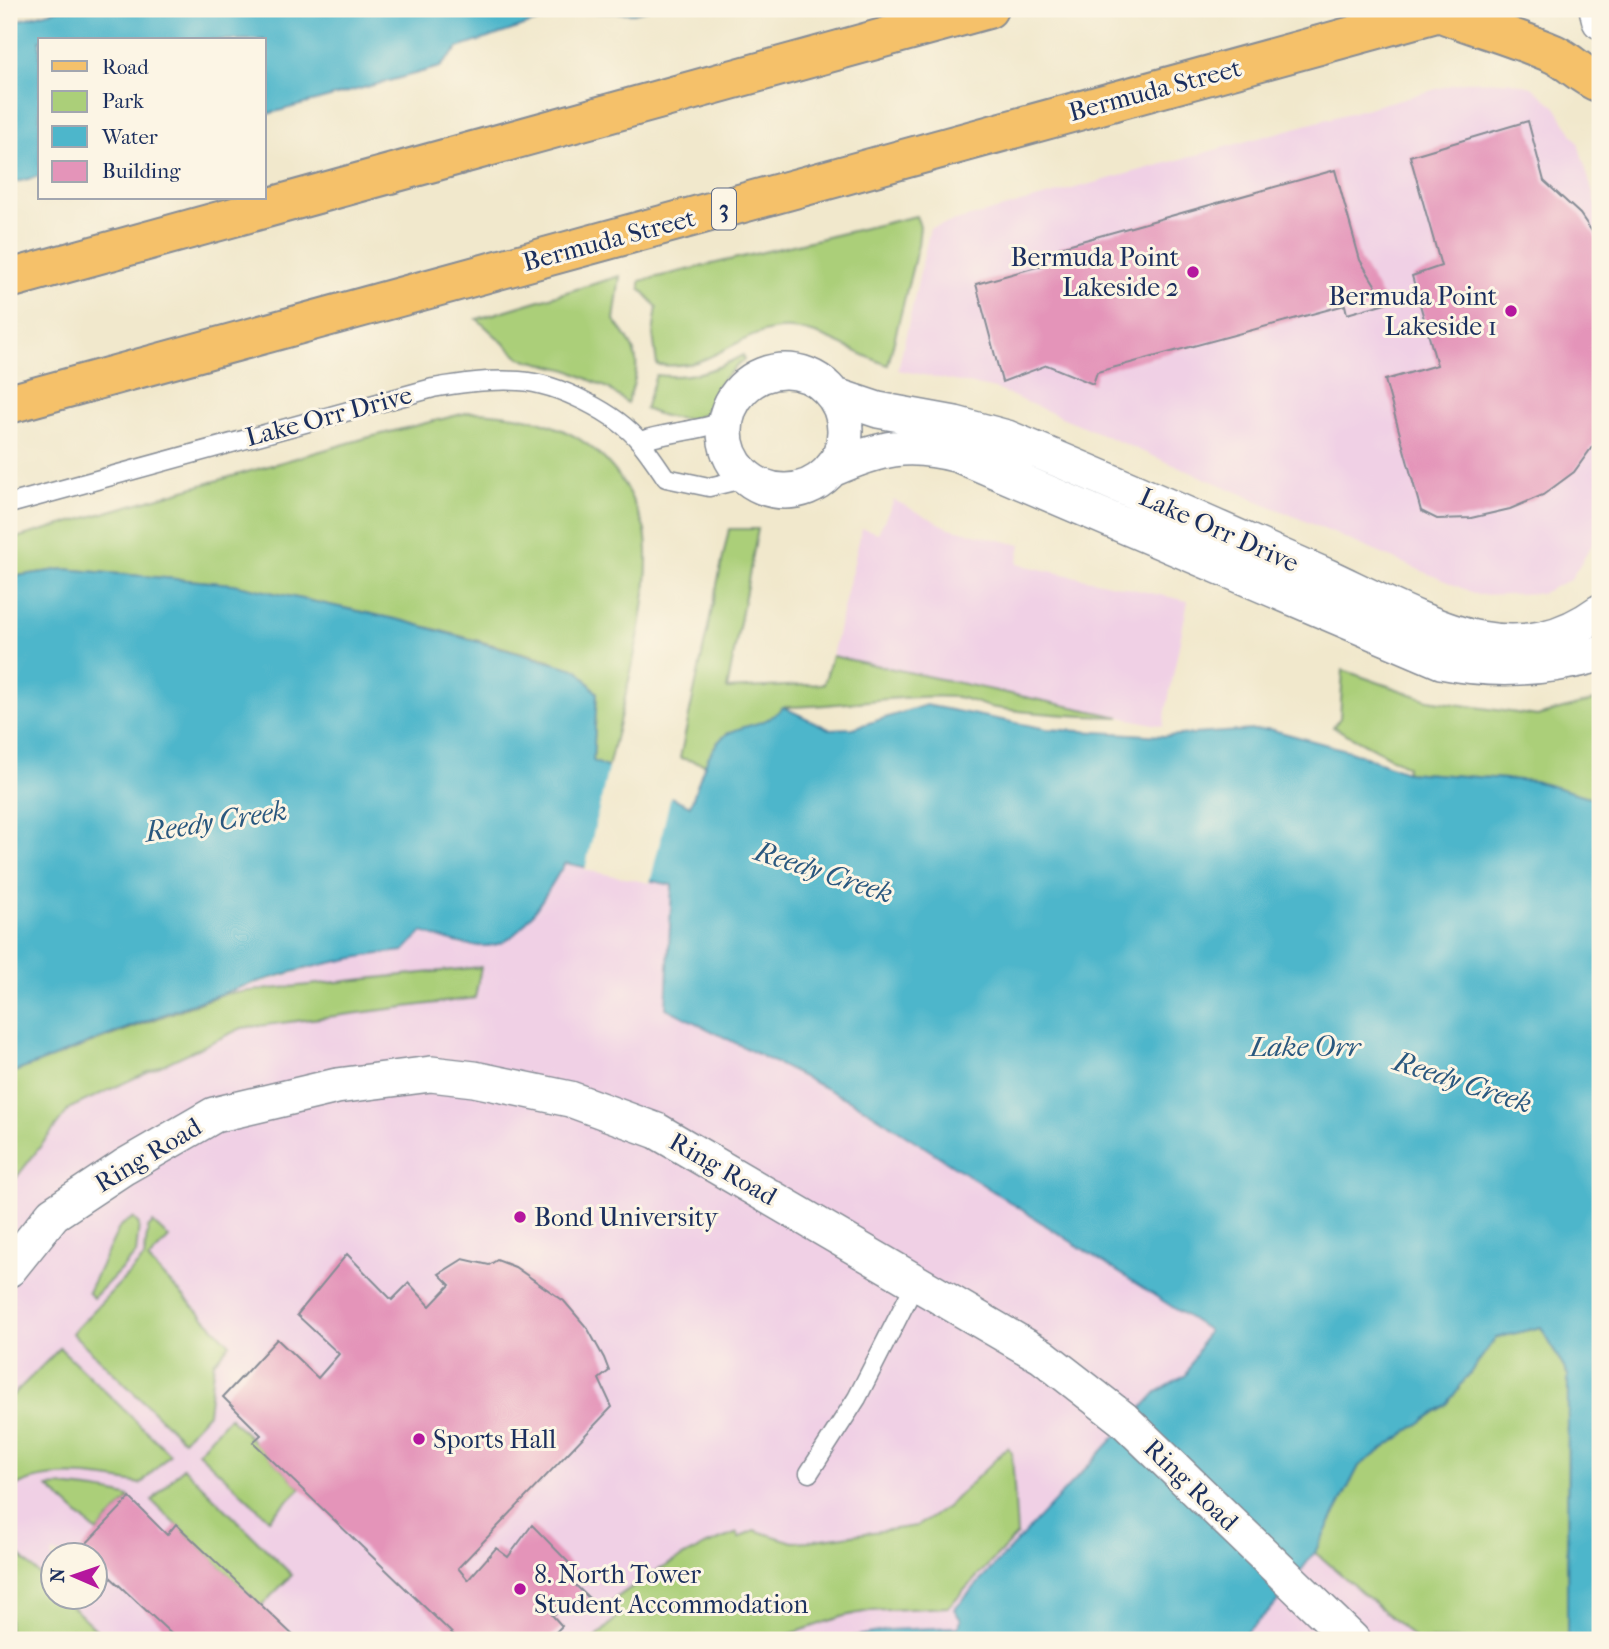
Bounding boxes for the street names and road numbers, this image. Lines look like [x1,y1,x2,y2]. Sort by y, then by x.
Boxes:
street label: Bermuda Street [1065,52,1245,128]
road number: 3 [712,188,736,230]
street label: Bermuda Street [519,202,699,278]
street label: Lake Orr Drive [242,379,416,453]
street label: Lake Orr Drive [1135,481,1304,579]
street label: Ring Road [89,1111,208,1199]
street label: Ring Road [664,1126,783,1213]
street label: Ring Road [1137,1433,1245,1538]

